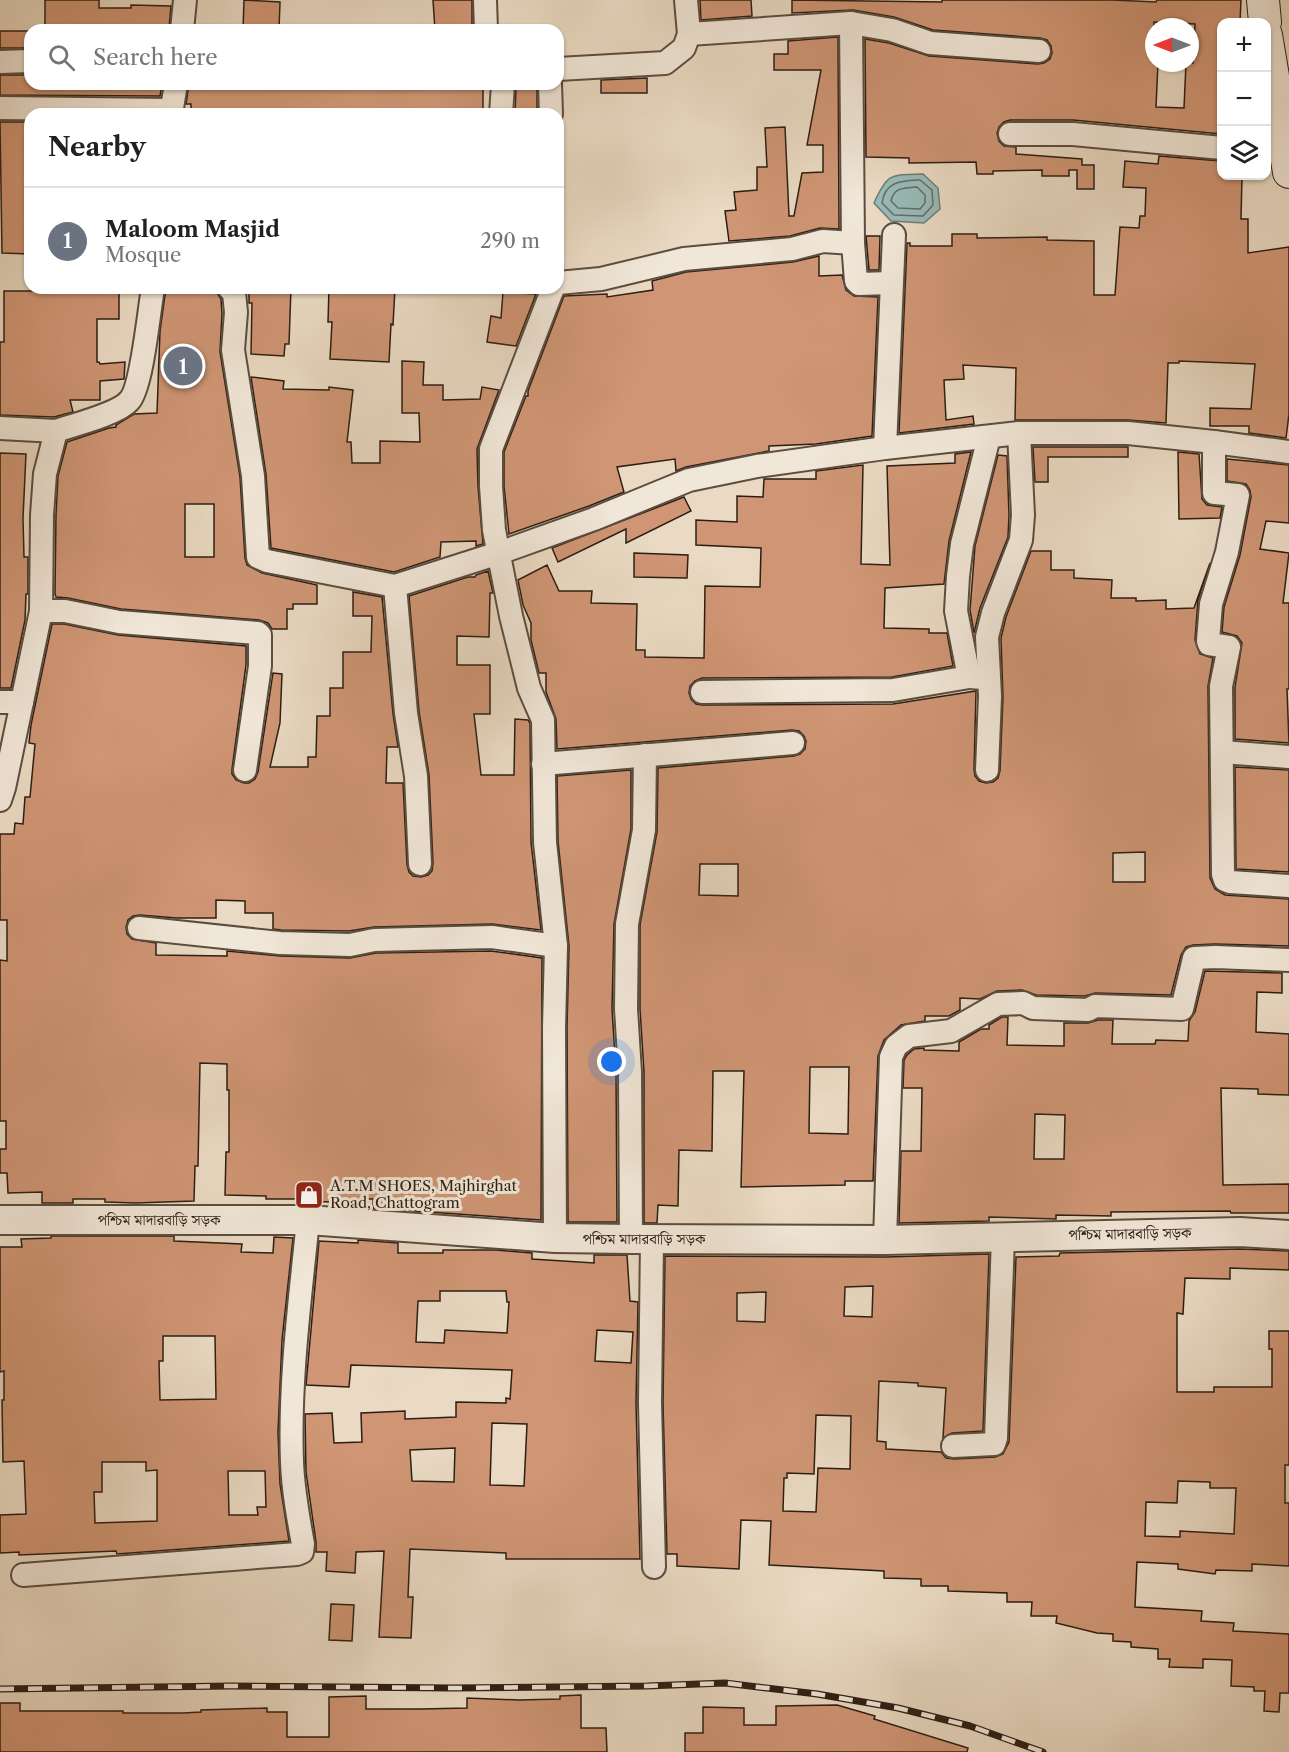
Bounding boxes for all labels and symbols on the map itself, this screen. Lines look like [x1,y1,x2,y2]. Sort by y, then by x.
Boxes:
north arrow [1145,18,1199,72]
pin: 1 [164,344,202,388]
your location [597,1047,626,1076]
place label: A.T.M SHOES, Majhirghat Road, Chattogram [329,1176,518,1212]
shop icon: A.T.M SHOES, Majhirghat Road, Chattogram [293,1179,325,1211]
street label: পশ্চিম মাদারবাড়ি সড়ক [97,1210,221,1229]
street label: পশ্চিম মাদারবাড়ি সড়ক [1068,1223,1192,1244]
street label: পশ্চিম মাদারবাড়ি সড়ক [582,1229,706,1248]

